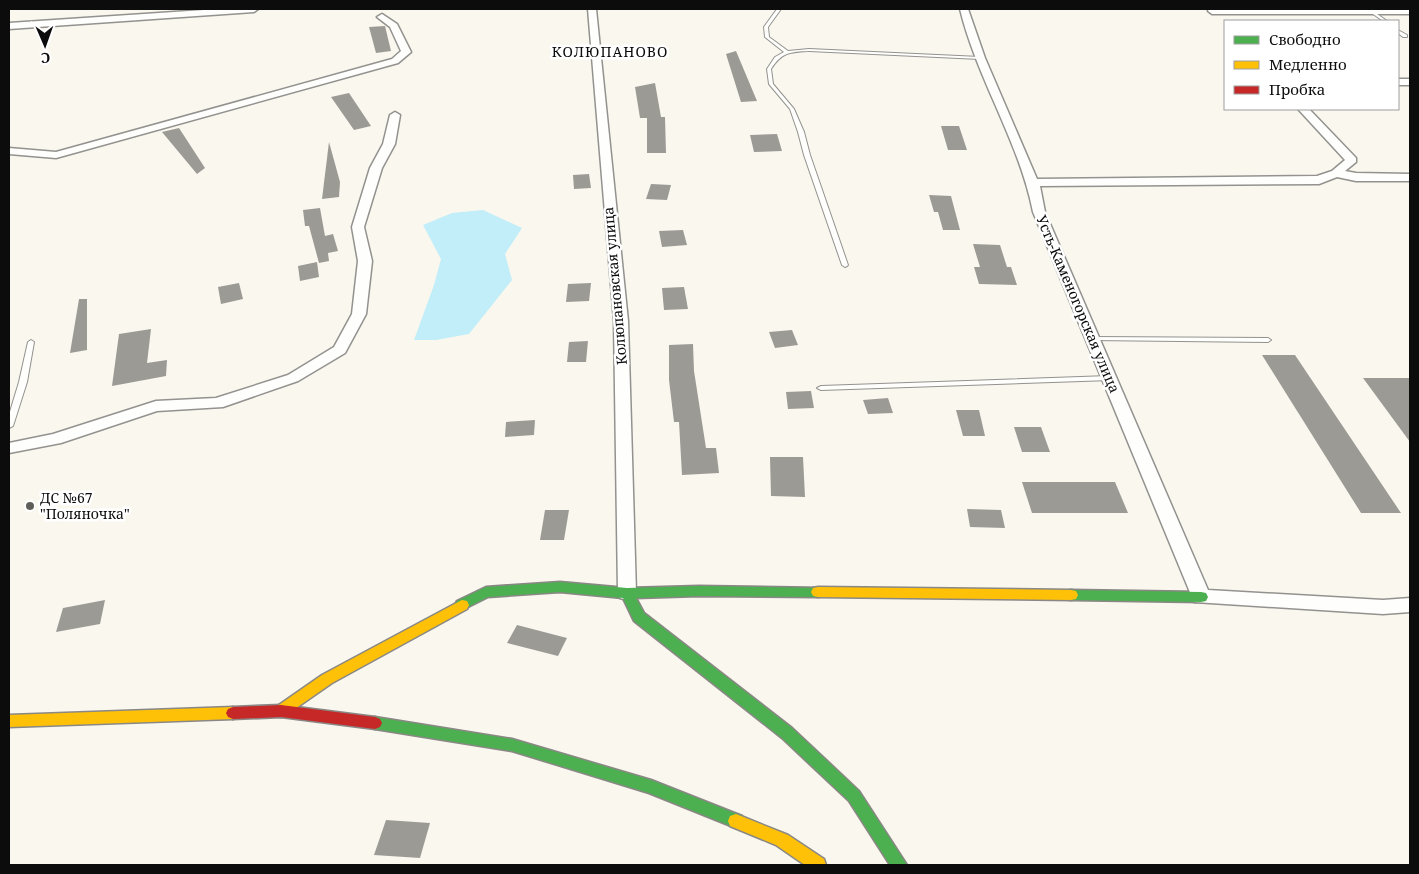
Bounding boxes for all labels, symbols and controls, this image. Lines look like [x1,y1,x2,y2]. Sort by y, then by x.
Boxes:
north arrow [20,20,70,70]
legend [1224,20,1399,110]
text: Свободно [1269,29,1341,49]
district label: КОЛЮПАНОВО [552,42,668,61]
text: С [41,49,50,68]
text: Медленно [1269,54,1347,74]
text: Пробка [1269,79,1325,99]
street label: Колюпановская улица [598,206,631,366]
street label: Усть-Каменогорская улица [1032,212,1125,396]
place label: ДС №67 "Поляночка" [40,488,130,523]
marker: ДС №67 "Поляночка" [24,500,36,512]

